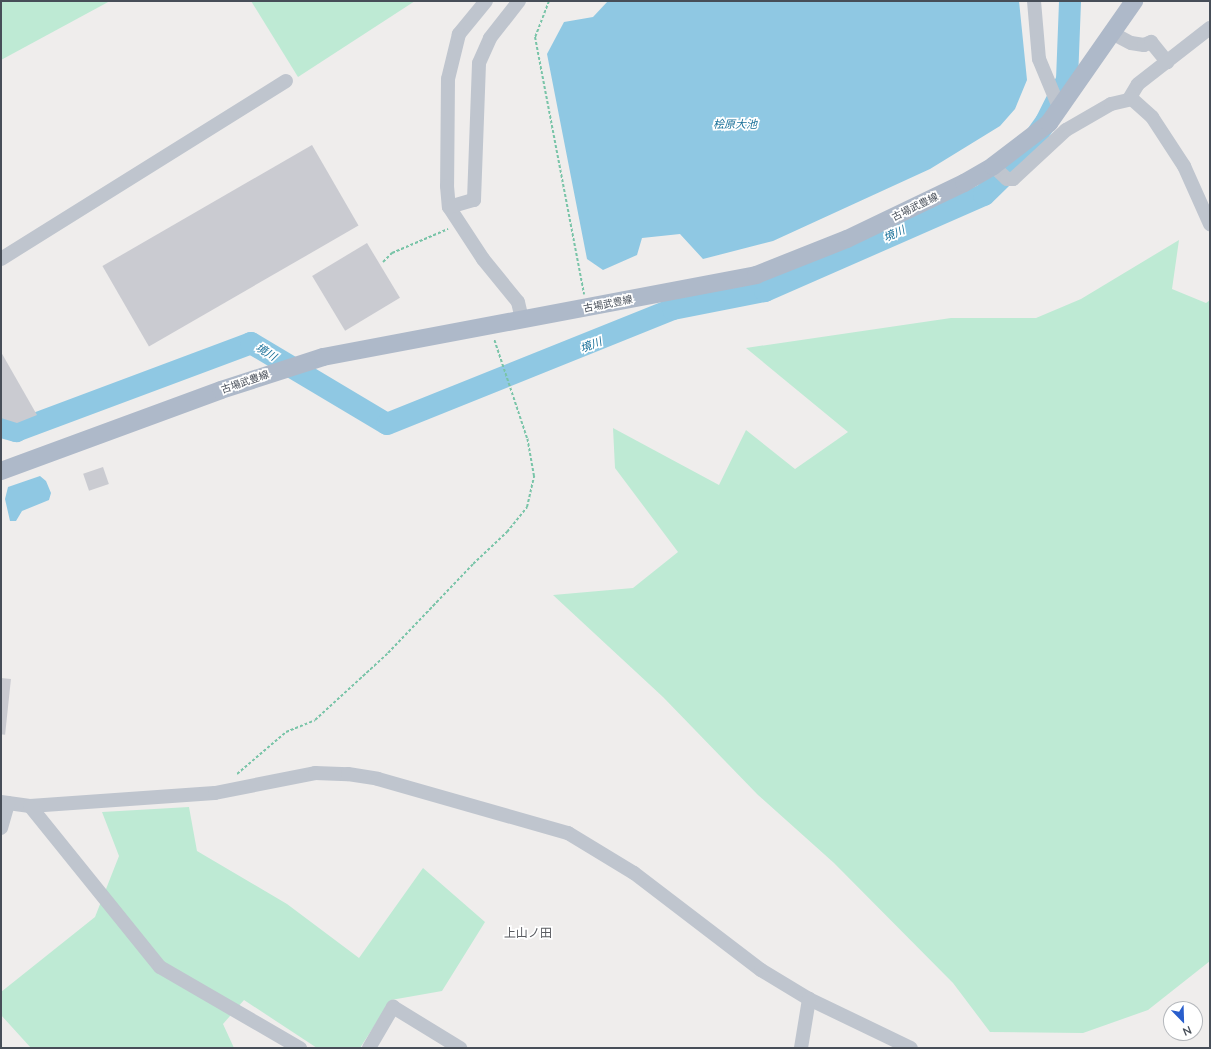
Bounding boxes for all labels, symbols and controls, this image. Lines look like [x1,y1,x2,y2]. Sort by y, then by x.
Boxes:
water label: 桧原大池 [713,117,757,131]
street label: 古場武豊線 [890,191,940,223]
water label: 境川 [881,223,907,245]
street label: 古場武豊線 [582,293,634,315]
water label: 境川 [578,335,604,355]
water label: 境川 [253,341,279,363]
street label: 古場武豊線 [219,368,271,396]
district label: 上山ノ田 [504,926,552,940]
north arrow [1163,1001,1203,1041]
text: N [1181,1023,1194,1039]

